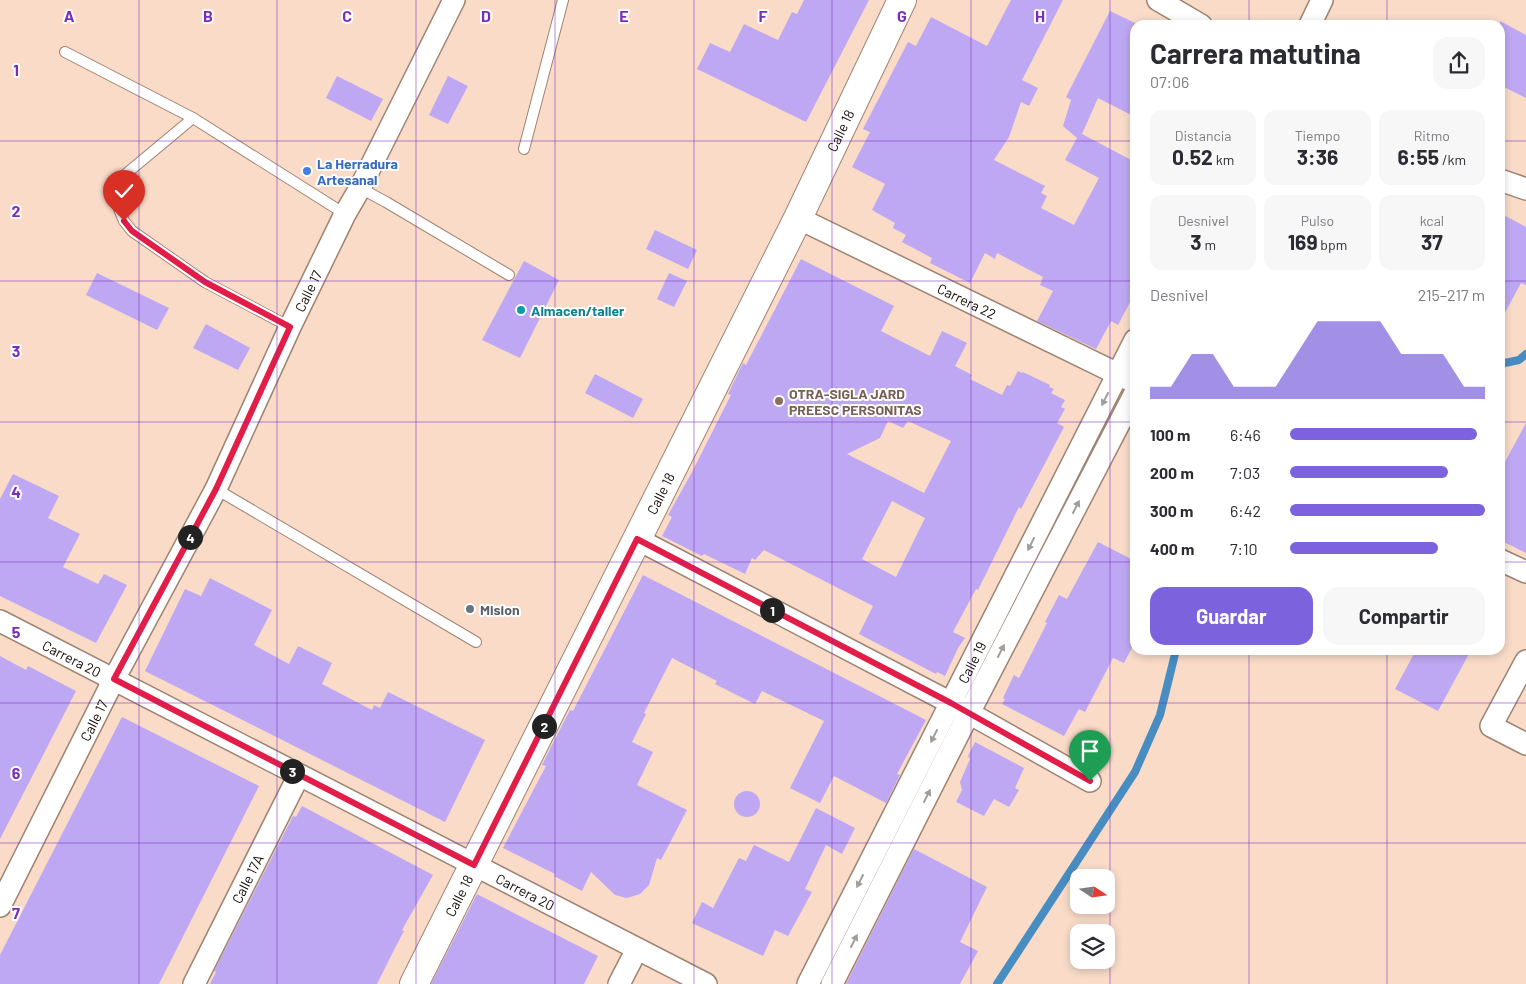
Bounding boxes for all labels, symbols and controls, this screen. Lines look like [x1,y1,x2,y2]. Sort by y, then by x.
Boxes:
text: A [64,6,75,25]
text: B [203,6,213,25]
text: C [342,6,352,25]
text: D [481,6,491,25]
text: E [619,6,629,25]
text: F [759,6,768,25]
text: G [897,6,907,25]
text: H [1035,6,1045,25]
text: Carrera matutina [1150,36,1361,70]
button: share [1433,37,1485,89]
text: 1 [13,60,19,79]
text: 07:06 [1150,72,1189,91]
street label: Calle 18 [823,107,857,154]
text: Distancia [1175,127,1231,144]
text: Tiempo [1295,127,1340,144]
text: Ritmo [1414,127,1450,144]
text: 0.52 [1172,144,1213,169]
text: 3:36 [1297,144,1338,169]
text: 6:55 [1398,144,1439,169]
text: km [1213,151,1234,168]
text: /km [1439,151,1466,168]
place label: La Herradura Artesanal [317,155,398,188]
marker: La Herradura Artesanal [301,165,313,177]
pin [103,170,145,221]
icon: check [110,177,138,205]
text: 2 [12,201,21,220]
text: Desnivel [1178,212,1229,229]
text: Pulso [1301,212,1334,229]
text: kcal [1420,212,1444,229]
text: 3 [1190,229,1202,254]
text: 169 [1288,229,1318,254]
text: 37 [1421,229,1443,254]
text: m [1202,236,1216,253]
text: bpm [1318,236,1347,253]
street label: Calle 17 [290,267,325,314]
street label: Carrera 22 [935,279,999,322]
text: Desnivel [1150,285,1208,304]
text: 215–217 m [1418,285,1485,304]
place label: Almacen/taller [531,302,625,319]
marker: Almacen/taller [515,304,527,316]
text: 3 [12,341,20,360]
place label: OTRA-SIGLA JARD PREESC PERSONITAS [789,385,922,418]
one-way arrow [1101,392,1109,406]
marker: OTRA-SIGLA JARD PREESC PERSONITAS [773,395,785,407]
text: 100 m [1150,425,1190,444]
text: 6:46 [1230,425,1261,444]
text: 200 m [1150,463,1194,482]
text: 7:03 [1230,463,1260,482]
street label: Calle 18 [642,470,678,517]
text: 4 [11,482,21,501]
one-way arrow [1072,499,1080,514]
text: 300 m [1150,501,1193,520]
text: 6:42 [1230,501,1261,520]
pin: 4 [178,524,202,550]
text: 4 [186,529,195,546]
one-way arrow [1027,537,1035,551]
text: 400 m [1150,539,1194,558]
text: 7:10 [1230,539,1258,558]
button: Guardar [1150,587,1313,645]
button: Compartir [1323,587,1485,645]
pin: 1 [760,598,784,622]
place label: Mision [480,601,520,618]
text: 1 [770,602,775,619]
marker: Mision [464,603,476,615]
text: 5 [12,622,21,641]
street label: Carrera 20 [40,636,104,680]
street label: Calle 19 [954,638,989,686]
one-way arrow [997,644,1005,658]
street label: Calle 17 [76,696,111,744]
pin: 2 [532,714,556,738]
text: 2 [541,718,548,735]
one-way arrow [930,729,938,743]
pin [1069,730,1111,781]
icon: arrive [1076,737,1104,765]
pin: 3 [280,758,304,784]
text: 6 [12,763,21,782]
text: 3 [289,763,296,780]
one-way arrow [923,788,931,803]
street label: Calle 17A [228,851,267,906]
street label: Carrera 20 [493,869,558,913]
north arrow [1070,869,1115,914]
map controls [1070,869,1115,969]
street label: Calle 18 [441,872,476,919]
one-way arrow [856,874,864,888]
text: 7 [12,903,20,922]
button: layers [1070,924,1115,969]
one-way arrow [850,933,858,948]

